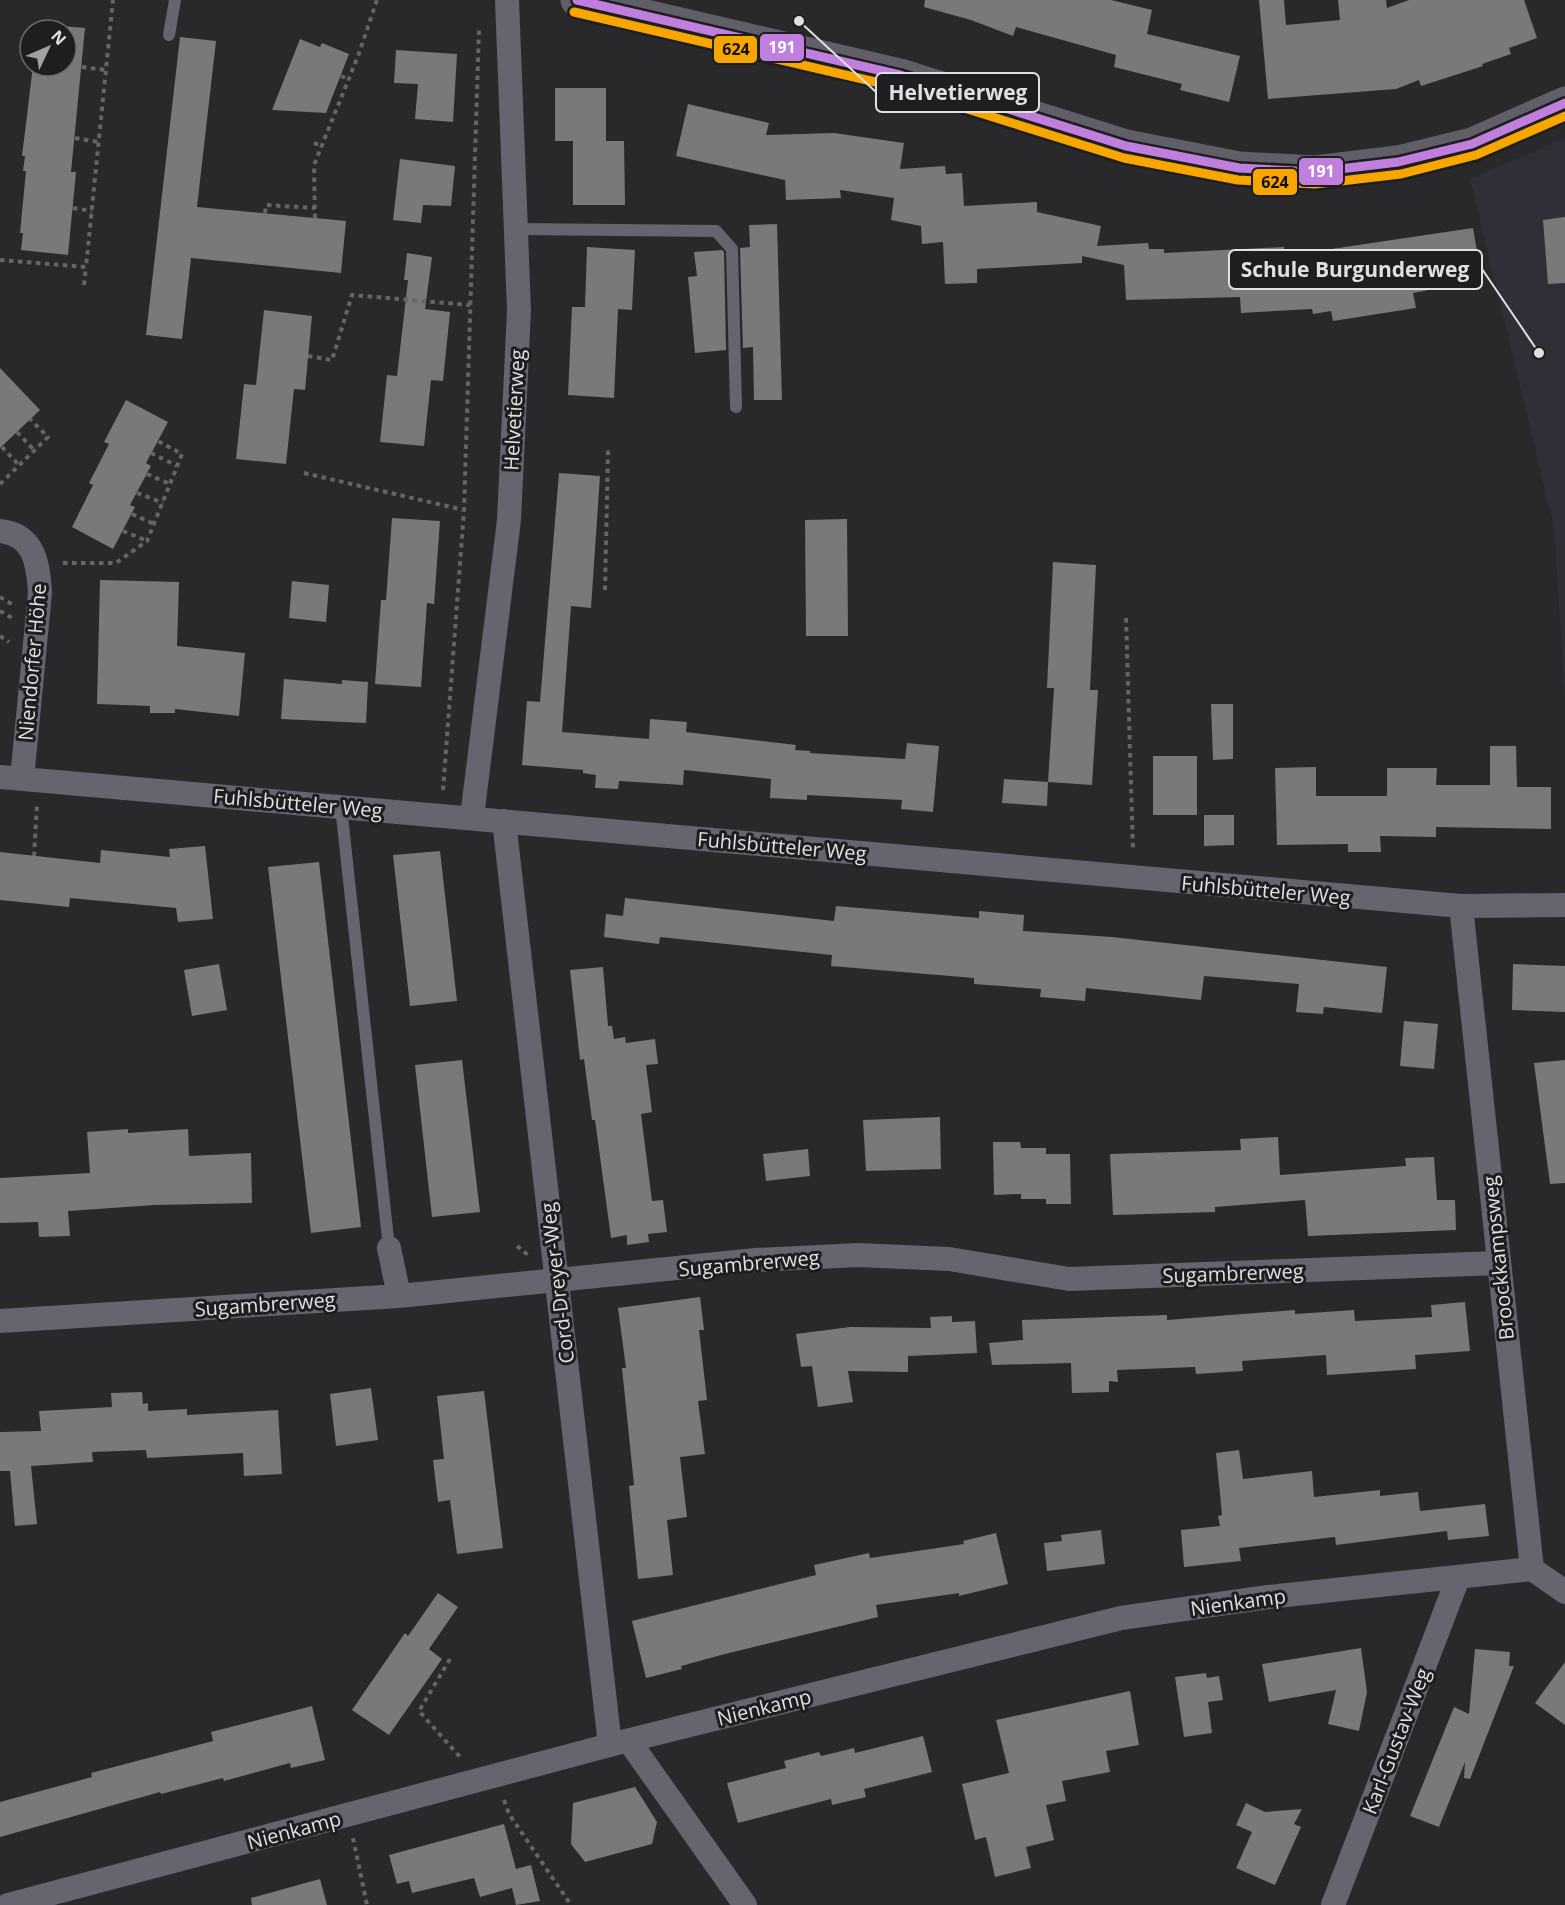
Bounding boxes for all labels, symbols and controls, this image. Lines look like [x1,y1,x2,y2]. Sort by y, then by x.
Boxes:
north arrow [18,18,78,78]
text: N [46,25,71,50]
line badge: 191 [759,33,805,62]
line badge: 624 [713,35,758,64]
text: 191 [768,36,796,58]
text: 624 [722,38,750,60]
callout: Helvetierweg [876,73,1039,112]
text: Helvetierweg [889,78,1028,106]
line badge: 191 [1298,157,1344,186]
text: 191 [1307,160,1335,182]
line badge: 624 [1252,168,1298,196]
text: 624 [1261,171,1289,193]
callout: Schule Burgunderweg [1229,250,1482,289]
text: Schule Burgunderweg [1241,255,1469,283]
street label: Helvetierweg [497,349,531,471]
street label: Niendorfer Höhe [12,582,52,742]
street label: Fuhlsbütteler Weg [212,782,384,824]
street label: Fuhlsbütteler Weg [696,825,868,867]
street label: Fuhlsbütteler Weg [1180,869,1352,911]
street label: Broockkampsweg [1476,1175,1520,1341]
street label: Cord-Dreyer-Weg [534,1201,580,1365]
street label: Sugambrerweg [678,1243,821,1283]
street label: Sugambrerweg [1162,1257,1304,1289]
street label: Sugambrerweg [194,1286,336,1322]
street label: Nienkamp [1189,1582,1287,1622]
street label: Karl-Gustav-Weg [1356,1664,1436,1818]
street label: Nienkamp [714,1682,814,1732]
street label: Nienkamp [244,1805,344,1855]

